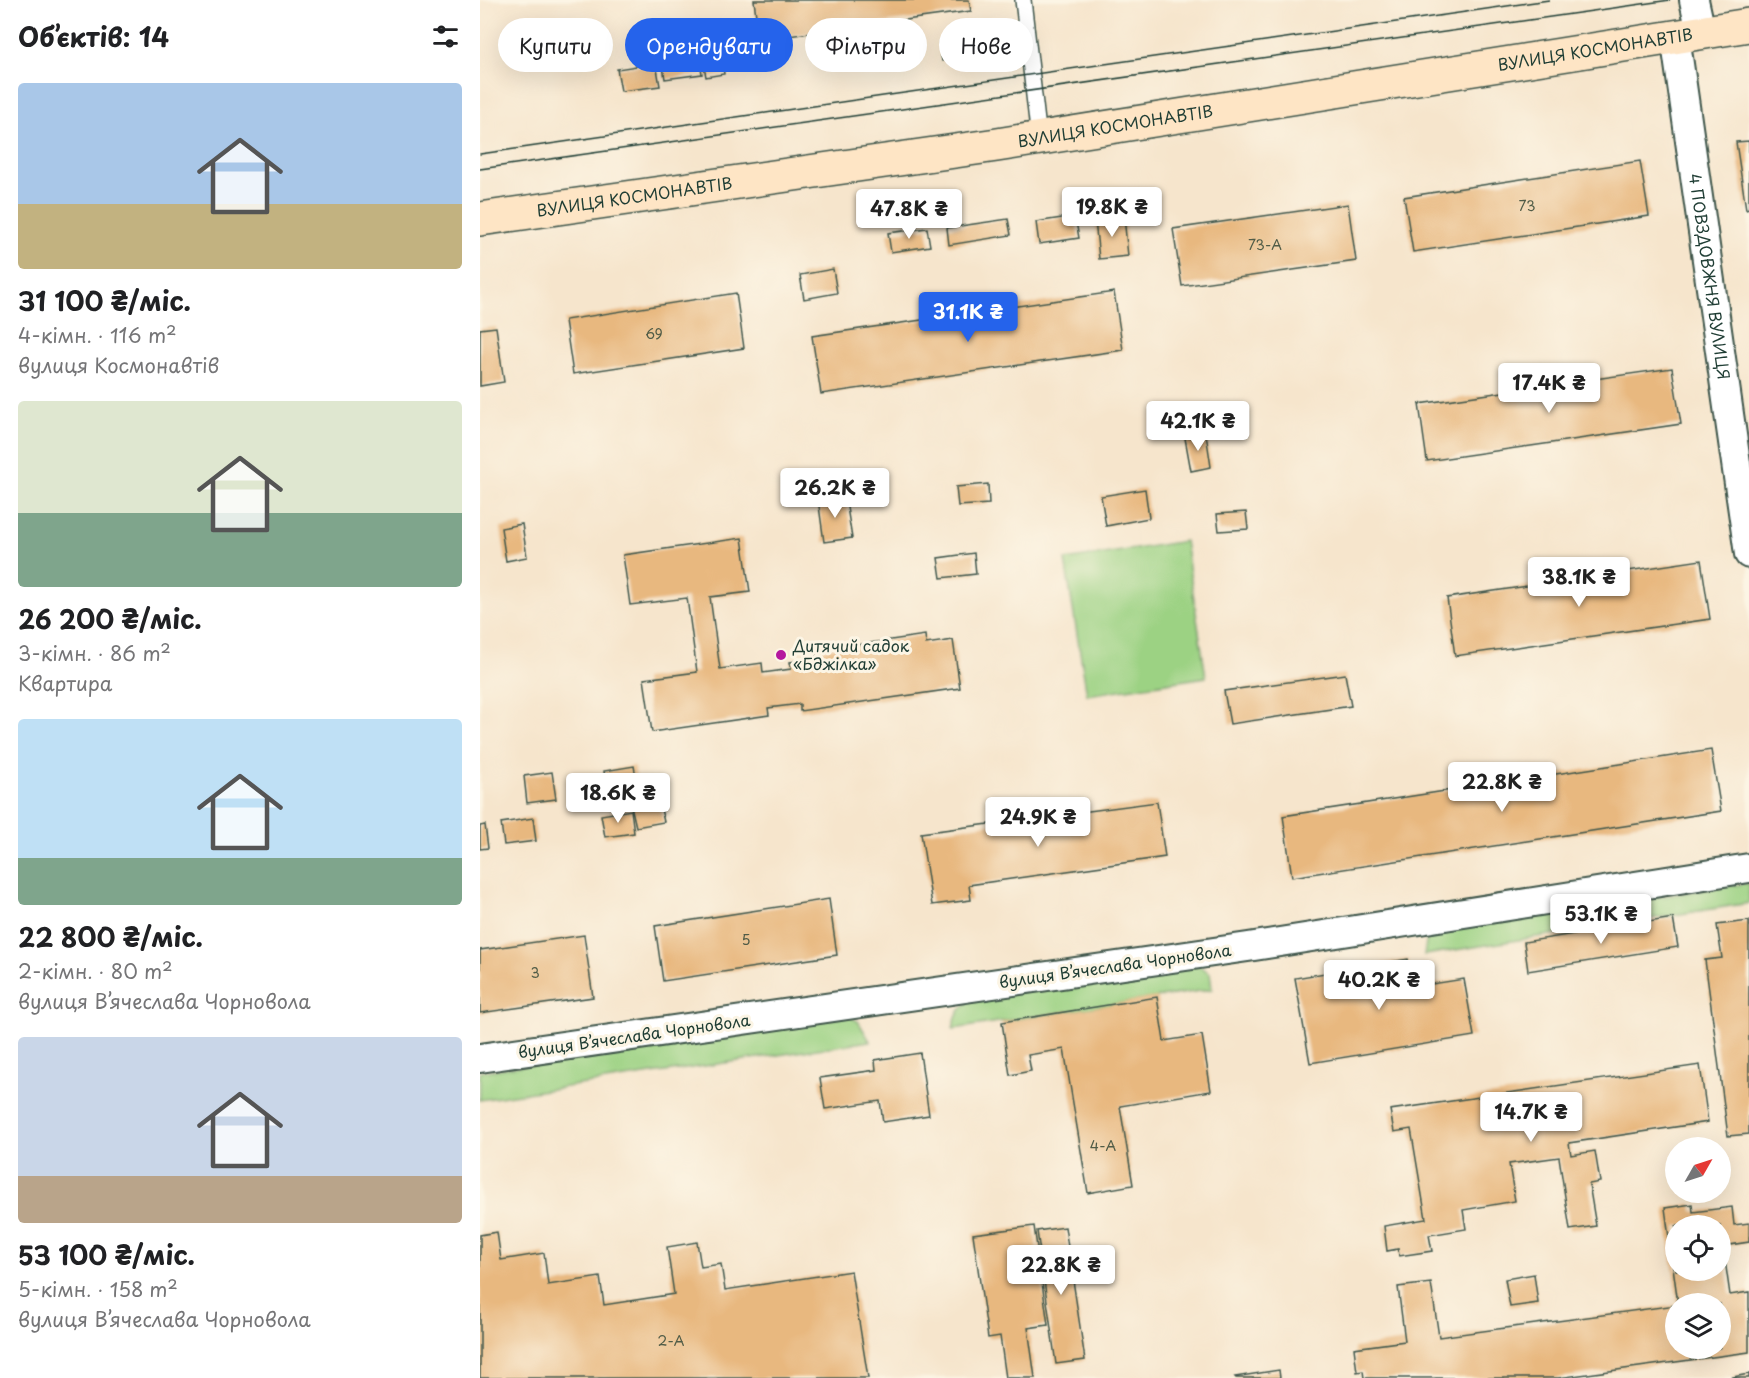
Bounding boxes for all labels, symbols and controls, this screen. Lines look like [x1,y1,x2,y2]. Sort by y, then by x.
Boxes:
text: Об’єктів: 14 [18,17,169,56]
chip: Купити [498,18,613,72]
chip: Орендувати [625,18,793,72]
chip: Фільтри [805,18,927,72]
chip: Нове [939,18,1033,72]
icon: filters [429,20,462,53]
street label: ВУЛИЦЯ КОСМОНАВТІВ [1496,21,1694,76]
street label: ВУЛИЦЯ КОСМОНАВТІВ [1016,98,1214,153]
icon: home [186,122,294,230]
street label: ВУЛИЦЯ КОСМОНАВТІВ [535,170,734,222]
street label: 4 ПОВЗДОВЖНЯ ВУЛИЦЯ [1684,172,1737,381]
pin: 19.8K ₴ [1057,187,1167,238]
pin: 47.8K ₴ [854,189,964,240]
text: 19.8K ₴ [1076,191,1148,221]
text: 47.8K ₴ [870,193,948,223]
house number: 73 [1519,195,1535,216]
house number: 73-А [1248,234,1282,255]
text: 31 100 ₴/міс. [18,281,191,320]
pin: 31.1K ₴ [913,292,1023,343]
text: 31.1K ₴ [933,296,1003,326]
text: 4-кімн. · 116 m² [18,320,177,350]
house number: 69 [645,323,663,344]
text: вулиця Космонавтів [18,350,219,380]
pin: 17.4K ₴ [1494,363,1604,414]
text: 17.4K ₴ [1512,367,1586,397]
pin: 42.1K ₴ [1143,401,1253,452]
text: 42.1K ₴ [1160,405,1236,435]
icon: home [186,440,294,548]
pin: 26.2K ₴ [780,468,890,519]
text: 26.2K ₴ [794,472,876,502]
pin: 38.1K ₴ [1524,557,1634,608]
text: 38.1K ₴ [1542,561,1616,591]
text: 26 200 ₴/міс. [18,599,202,638]
place label: Дитячий садок «Бджілка» [792,633,910,675]
text: 3-кімн. · 86 m² [18,638,171,668]
marker: Дитячий садок «Бджілка» [774,648,788,662]
text: Квартира [18,668,112,698]
icon: home [186,758,294,866]
pin: 22.8K ₴ [1447,762,1557,813]
text: 22.8K ₴ [1462,766,1542,796]
pin: 18.6K ₴ [563,773,673,824]
text: 18.6K ₴ [580,777,656,807]
pin: 24.9K ₴ [983,797,1093,848]
text: 24.9K ₴ [999,801,1077,831]
pin: 53.1K ₴ [1546,894,1656,945]
text: 53.1K ₴ [1564,898,1638,928]
text: 22 800 ₴/міс. [18,917,203,956]
house number: 5 [741,929,751,950]
street label: вулиця Вʼячеслава Чорновола [997,937,1233,993]
text: 2-кімн. · 80 m² [18,956,173,986]
pin: 40.2K ₴ [1324,960,1434,1011]
house number: 3 [530,962,540,983]
text: 40.2K ₴ [1338,964,1420,994]
text: вулиця Вʼячеслава Чорновола [18,986,311,1016]
street label: вулиця Вʼячеслава Чорновола [516,1007,752,1063]
icon: home [186,1076,294,1184]
pin: 14.7K ₴ [1476,1092,1586,1143]
text: 14.7K ₴ [1494,1096,1568,1126]
house number: 4-А [1090,1135,1117,1156]
north arrow [1665,1137,1731,1203]
map controls [1665,1137,1731,1359]
button: locate [1665,1215,1731,1281]
text: 53 100 ₴/міс. [18,1235,195,1274]
pin: 22.8K ₴ [1006,1245,1116,1296]
text: 22.8K ₴ [1021,1249,1101,1279]
text: 5-кімн. · 158 m² [18,1274,178,1304]
button: layers [1665,1293,1731,1359]
text: вулиця Вʼячеслава Чорновола [18,1304,311,1334]
house number: 2-А [657,1330,685,1351]

